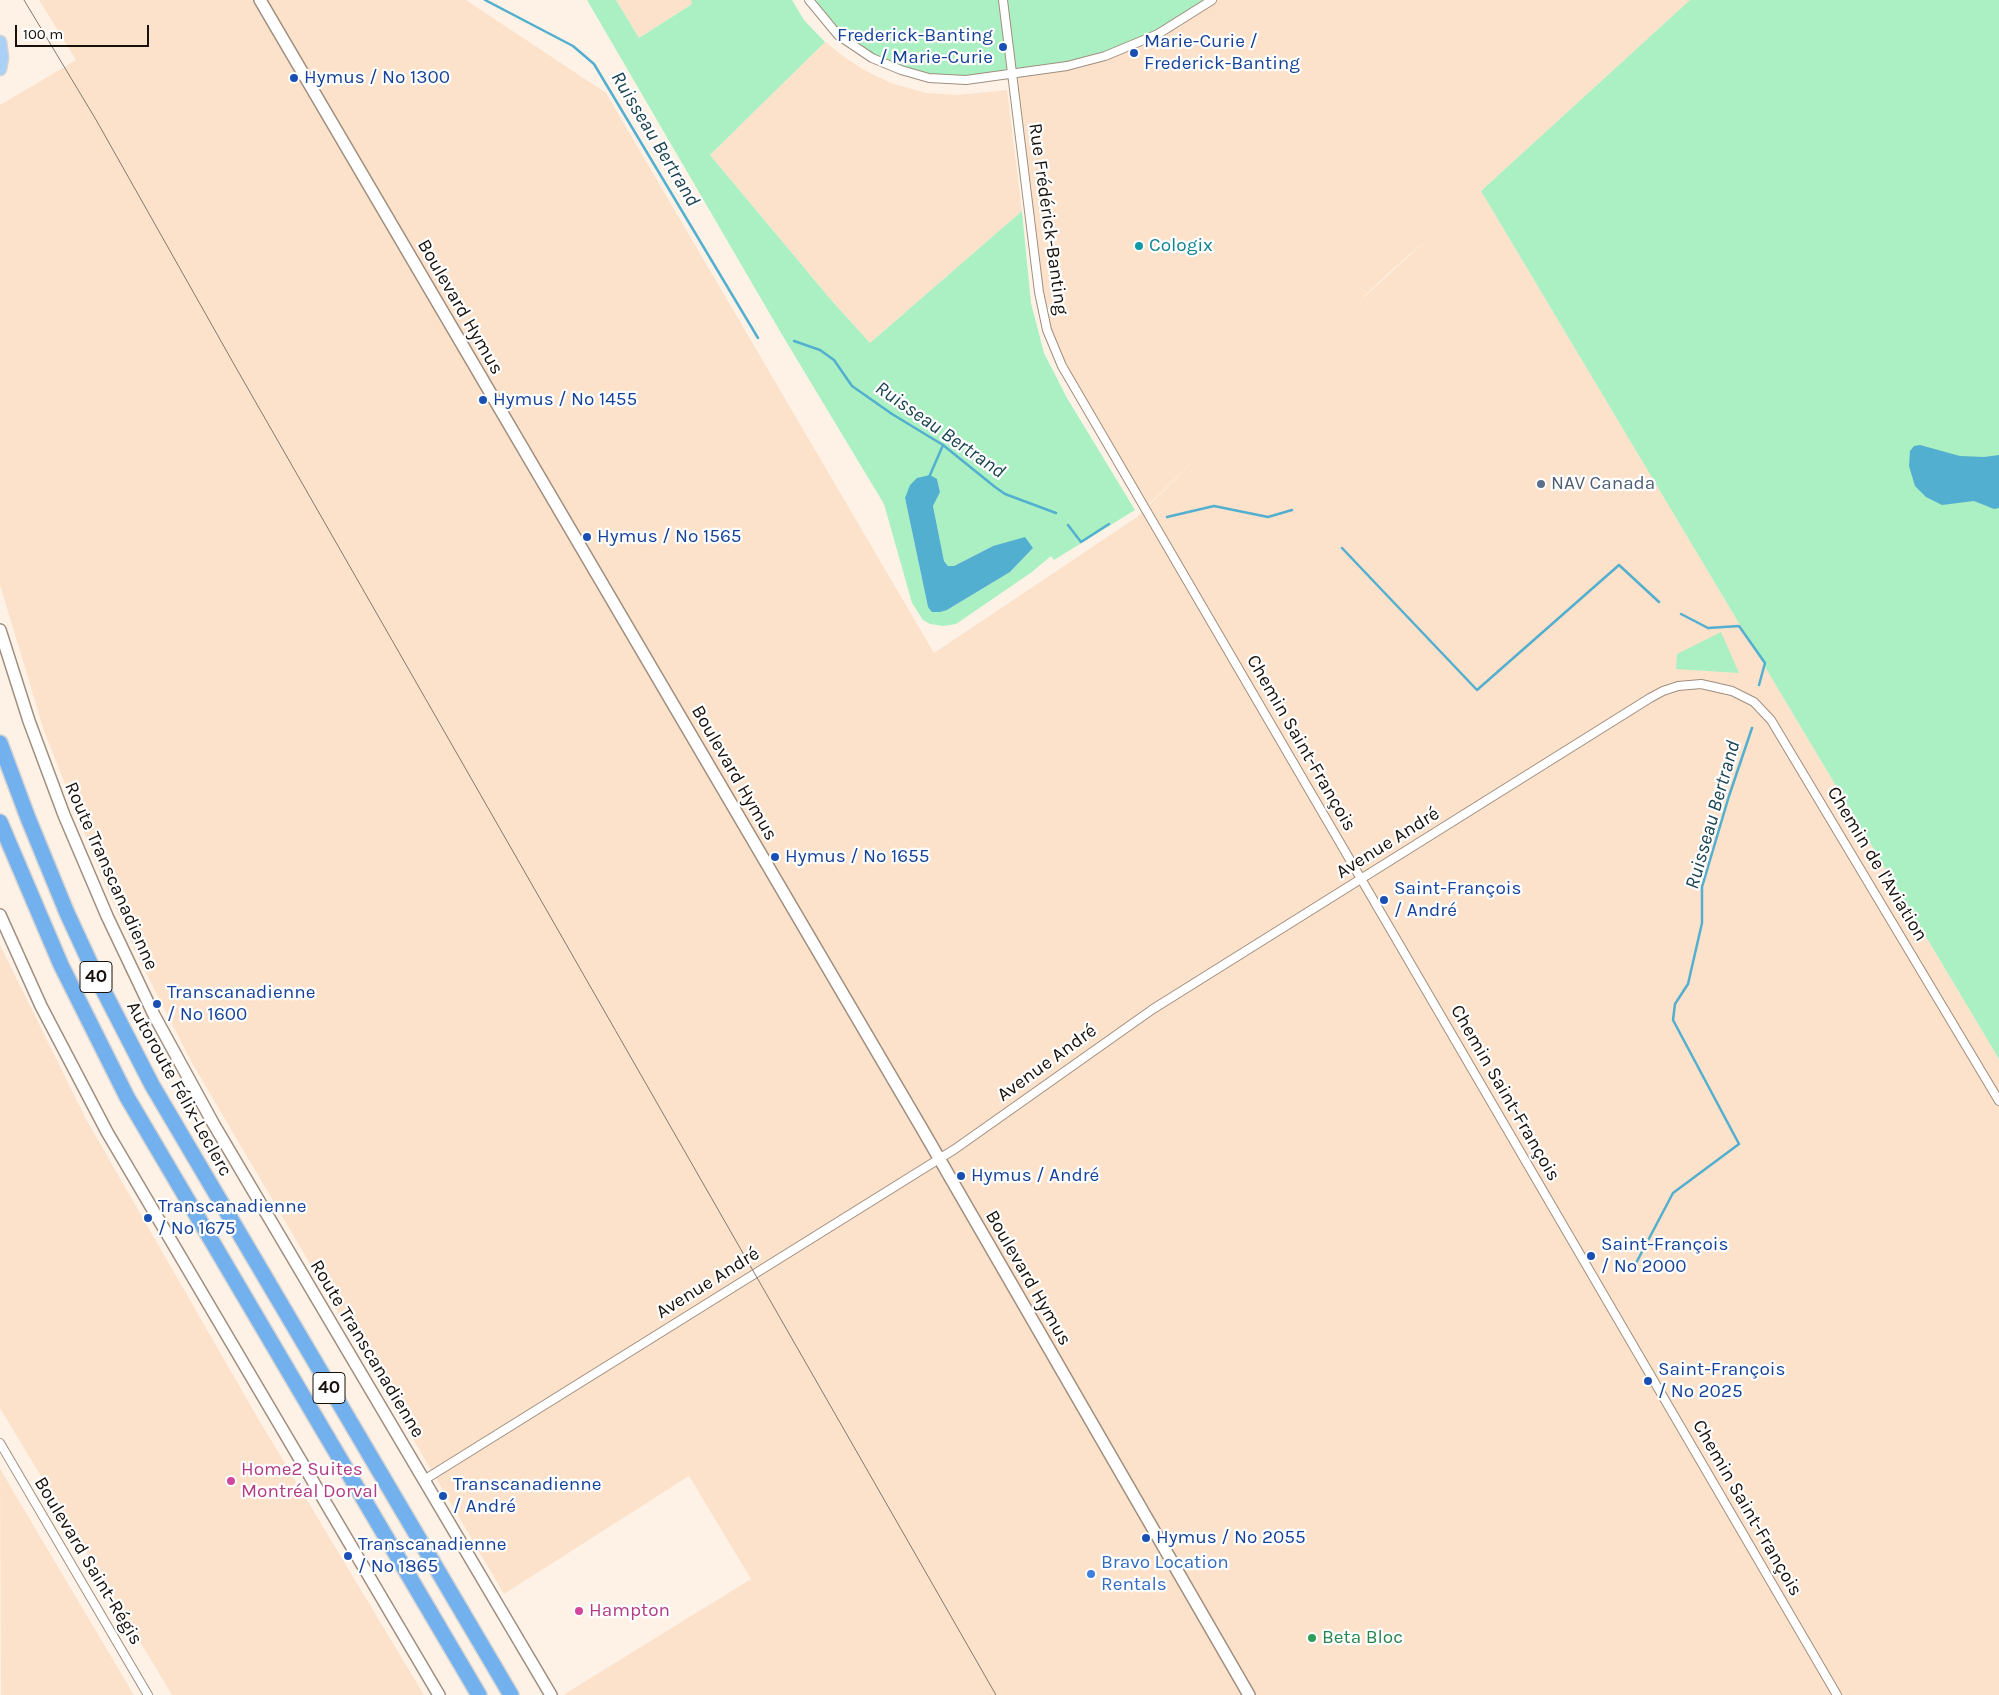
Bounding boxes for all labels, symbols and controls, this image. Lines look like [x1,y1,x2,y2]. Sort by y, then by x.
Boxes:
scale bar [18,15,151,47]
text: 100 m [23,25,63,43]
place label: Frederick-Banting / Marie-Curie [837,25,993,69]
place label: Marie-Curie / Frederick-Banting [1144,31,1300,75]
marker: Frederick-Banting / Marie-Curie [997,41,1009,53]
marker: Marie-Curie / Frederick-Banting [1128,47,1140,59]
place label: Hymus / No 1300 [304,67,450,89]
water label: Ruisseau Bertrand [605,67,705,211]
marker: Hymus / No 1300 [288,72,300,84]
street label: Rue Frédérick-Banting [1023,122,1073,316]
street label: Boulevard Hymus [412,235,508,379]
place label: Cologix [1149,235,1213,257]
marker: Cologix [1133,240,1145,252]
water label: Ruisseau Bertrand [870,376,1010,484]
place label: Hymus / No 1455 [493,389,637,411]
marker: Hymus / No 1455 [477,394,489,406]
place label: NAV Canada [1551,473,1655,495]
marker: NAV Canada [1535,478,1547,490]
place label: Hymus / No 1565 [597,526,742,548]
marker: Hymus / No 1565 [581,531,593,543]
street label: Chemin Saint-François [1241,651,1361,835]
street label: Boulevard Hymus [686,701,782,845]
water label: Ruisseau Bertrand [1680,738,1746,892]
street label: Route Transcanadienne [59,778,163,974]
street label: Chemin de l'Aviation [1822,782,1932,946]
street label: Avenue André [1332,802,1444,884]
place label: Hymus / No 1655 [785,846,930,868]
marker: Hymus / No 1655 [769,851,781,863]
place label: Saint-François / André [1394,878,1521,922]
marker: Saint-François / André [1378,894,1390,906]
road number: 40 [80,962,112,992]
place label: Transcanadienne / No 1600 [167,982,315,1026]
street label: Autoroute Félix-Leclerc [121,997,237,1181]
marker: Transcanadienne / No 1600 [151,998,163,1010]
street label: Chemin Saint-François [1445,1001,1565,1185]
street label: Avenue André [993,1019,1101,1107]
place label: Hymus / André [971,1165,1099,1187]
marker: Hymus / André [955,1170,967,1182]
place label: Transcanadienne / No 1675 [158,1196,306,1240]
street label: Boulevard Hymus [980,1206,1076,1350]
marker: Transcanadienne / No 1675 [142,1212,154,1224]
place label: Saint-François / No 2000 [1601,1234,1728,1278]
street label: Avenue André [652,1242,764,1324]
marker: Saint-François / No 2000 [1585,1250,1597,1262]
street label: Route Transcanadienne [305,1256,429,1442]
place label: Saint-François / No 2025 [1658,1359,1785,1403]
road number: 40 [313,1372,345,1404]
marker: Saint-François / No 2025 [1642,1375,1654,1387]
street label: Chemin Saint-François [1687,1416,1807,1600]
place label: Home2 Suites Montréal Dorval [241,1459,378,1503]
street label: Boulevard Saint-Régis [29,1473,147,1649]
place label: Transcanadienne / André [453,1474,601,1518]
marker: Home2 Suites Montréal Dorval [225,1475,237,1487]
marker: Transcanadienne / André [437,1490,449,1502]
place label: Hymus / No 2055 [1156,1527,1306,1549]
marker: Hymus / No 2055 [1140,1532,1152,1544]
place label: Transcanadienne / No 1865 [358,1534,506,1578]
marker: Transcanadienne / No 1865 [342,1550,354,1562]
place label: Bravo Location Rentals [1101,1552,1229,1596]
marker: Bravo Location Rentals [1085,1568,1097,1580]
place label: Hampton [589,1600,670,1622]
marker: Hampton [573,1605,585,1617]
place label: Beta Bloc [1322,1627,1403,1649]
marker: Beta Bloc [1306,1632,1318,1644]

